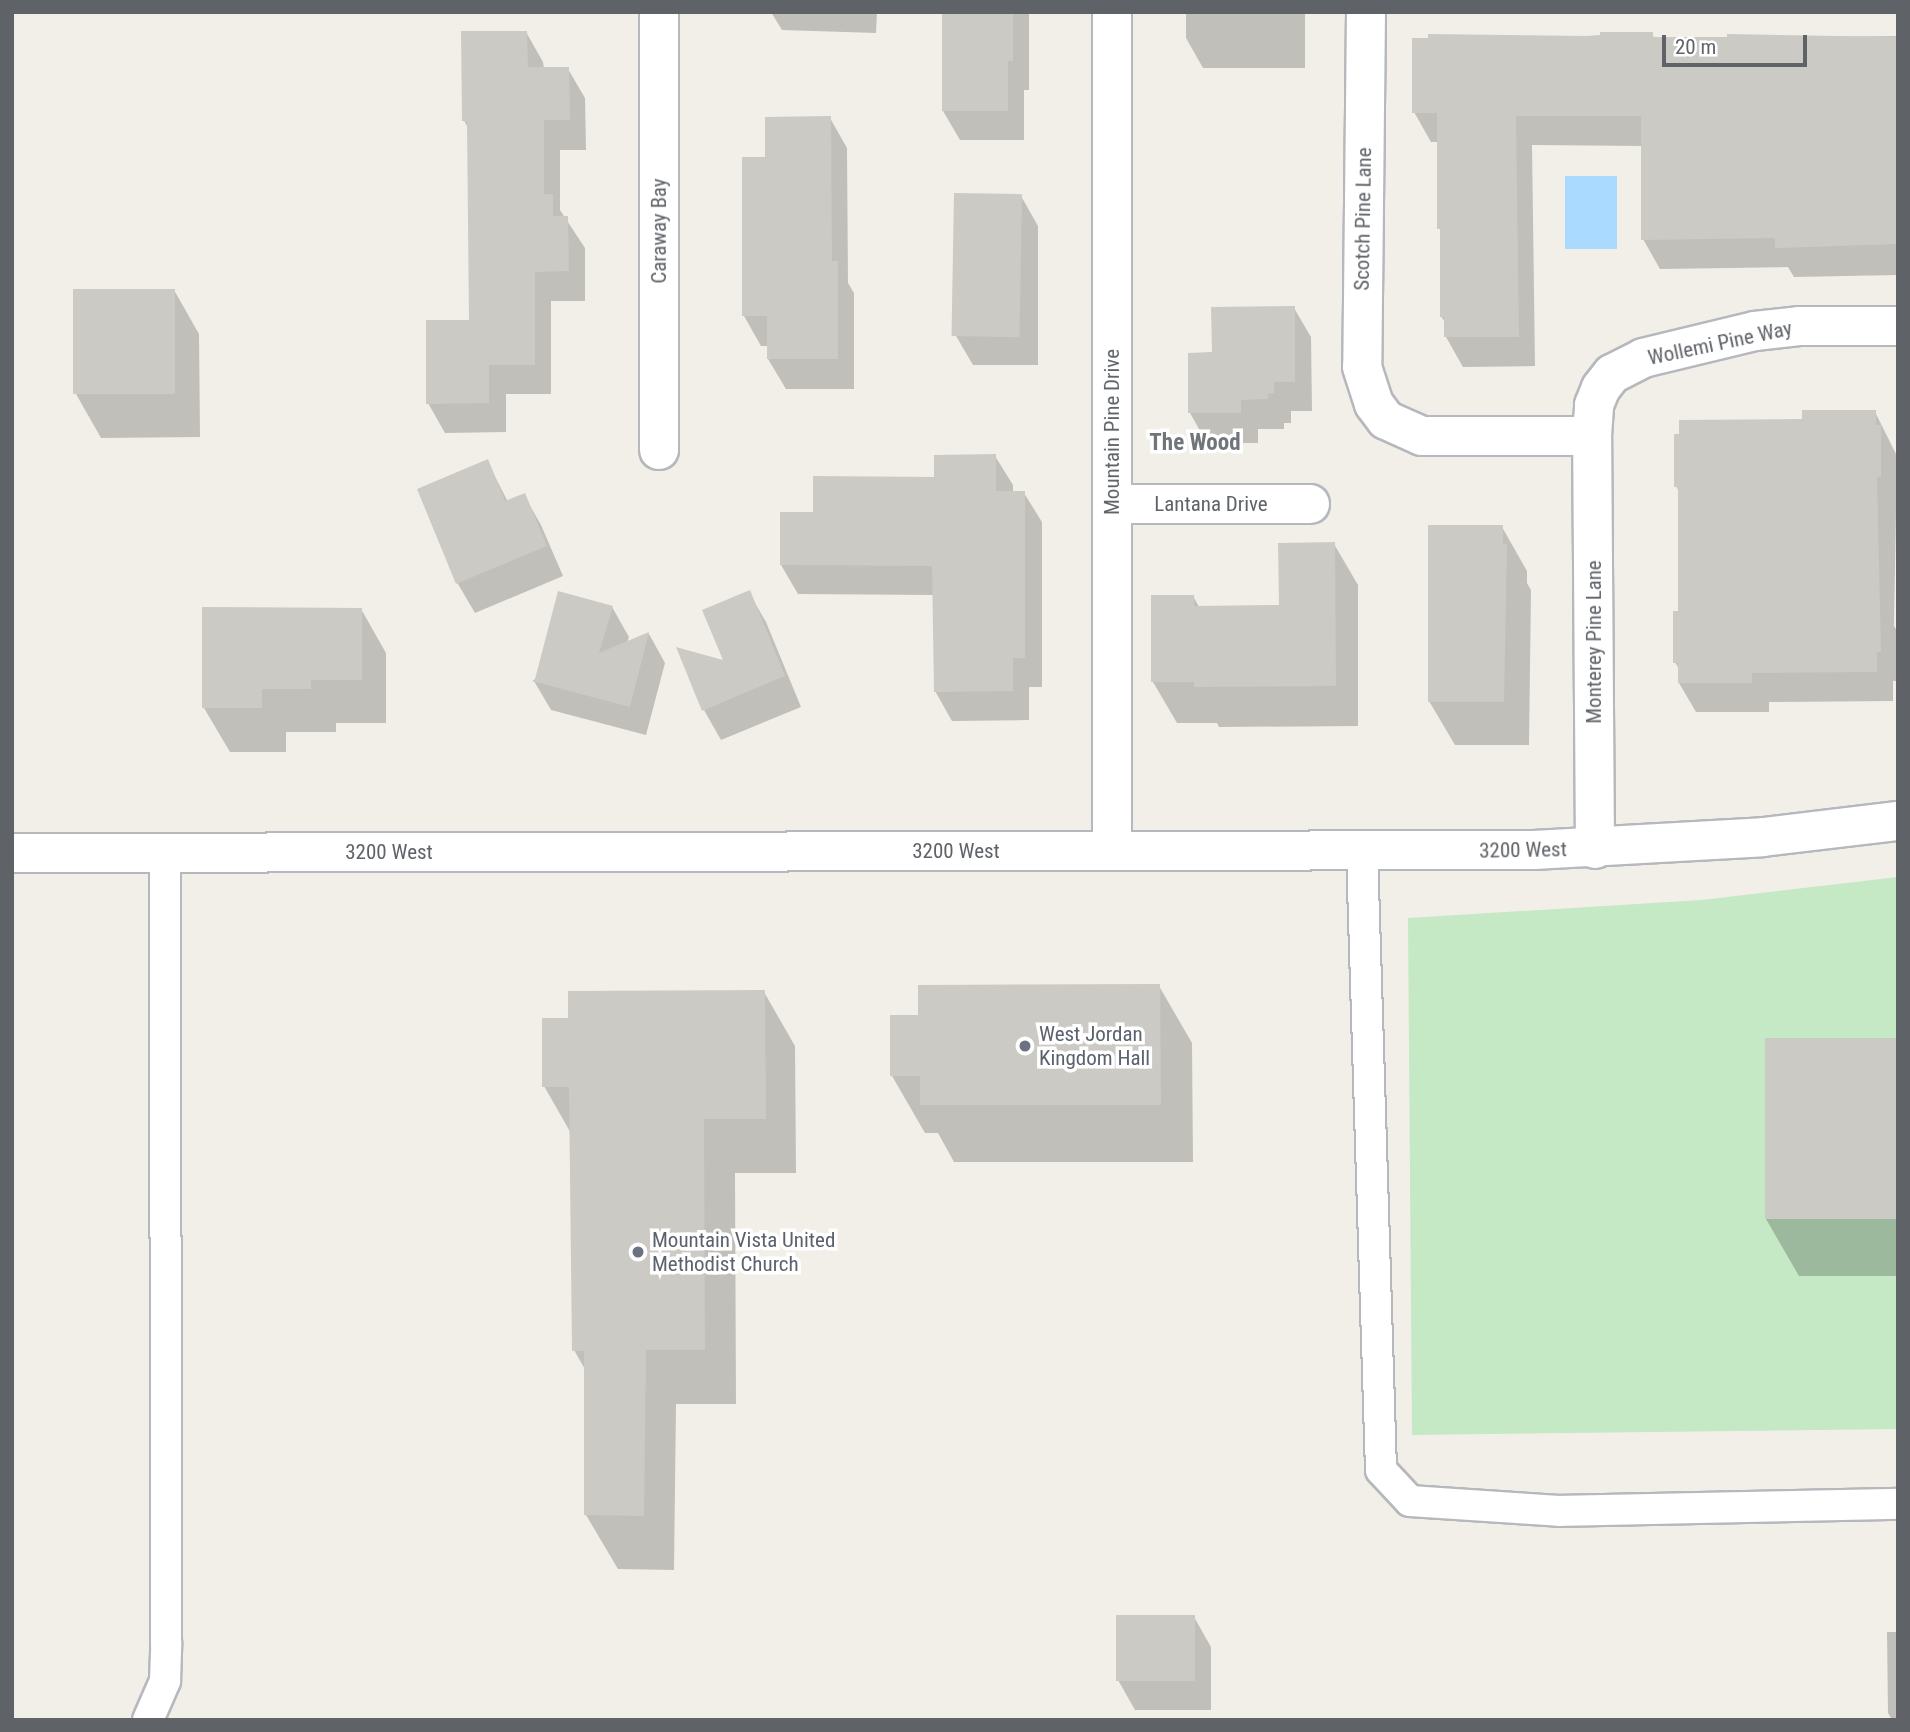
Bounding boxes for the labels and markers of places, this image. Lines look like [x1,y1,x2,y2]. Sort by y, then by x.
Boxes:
place label: West Jordan Kingdom Hall [1039,1021,1150,1071]
marker: West Jordan Kingdom Hall [1017,1038,1033,1054]
place label: Mountain Vista United Methodist Church [652,1227,835,1277]
marker: Mountain Vista United Methodist Church [630,1244,646,1260]

